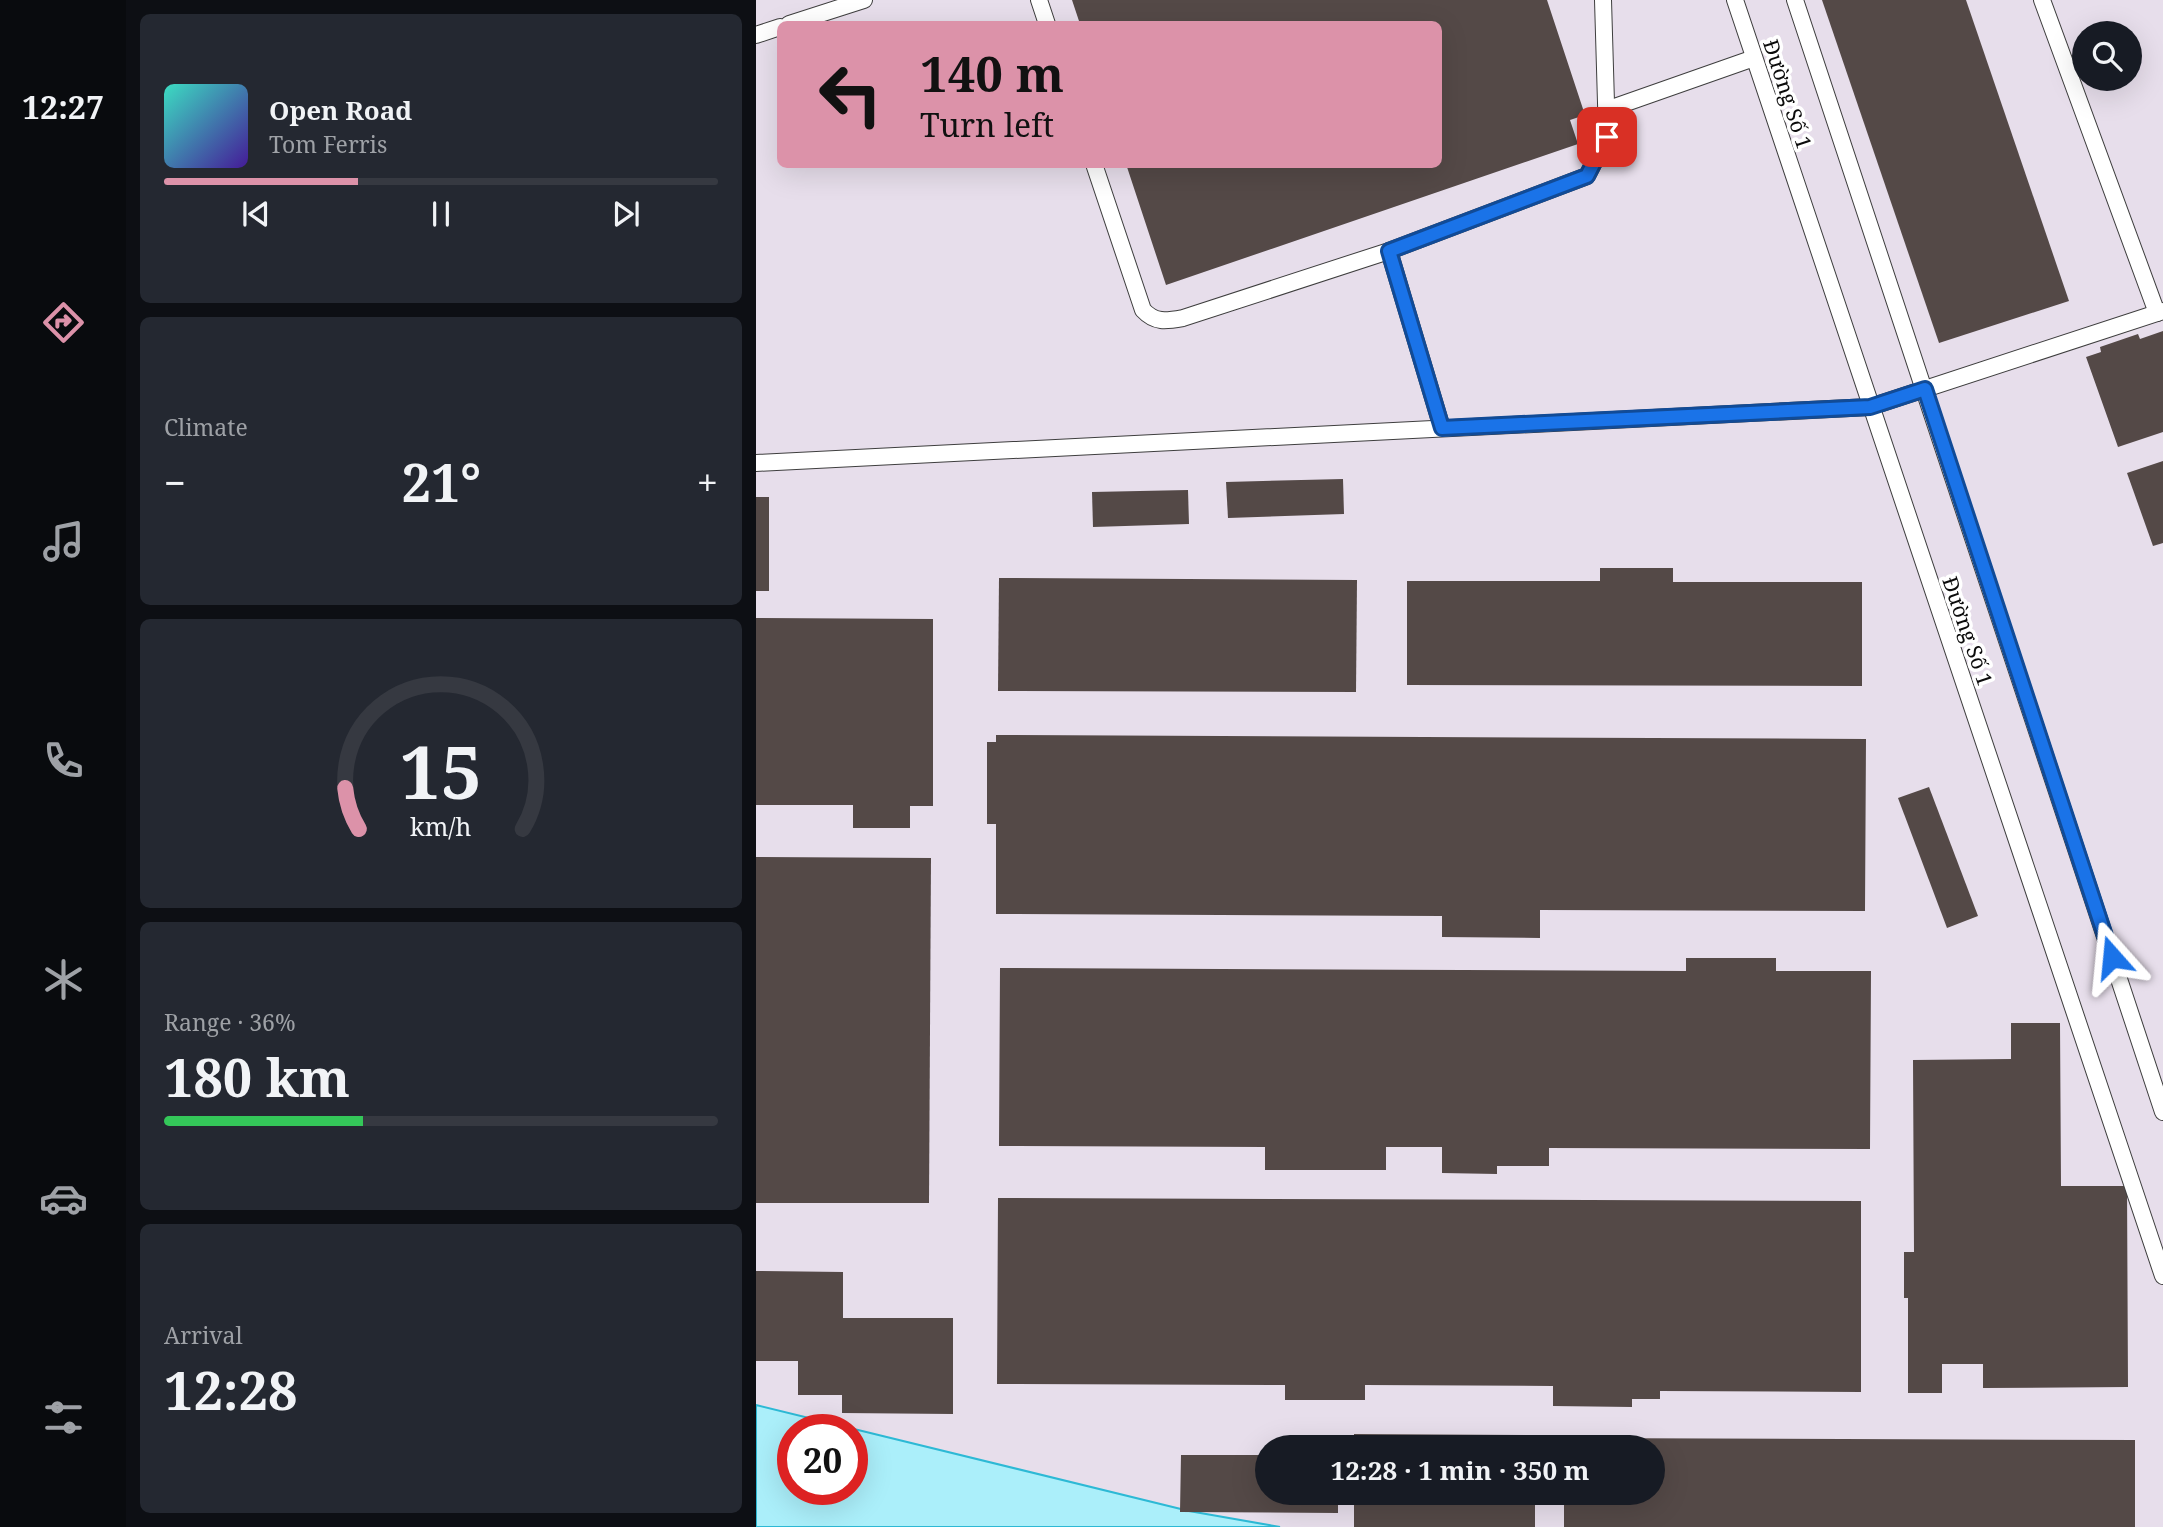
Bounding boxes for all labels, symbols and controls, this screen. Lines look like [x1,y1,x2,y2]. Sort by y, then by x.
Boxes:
map controls [2072,21,2142,91]
button: search [2072,21,2142,91]
street label: Đường Số 1 [1757,36,1819,152]
text: 140 m [920,40,1064,106]
icon: left [805,49,896,140]
text: 12:27 [22,85,104,128]
text: Open Road [269,92,412,128]
text: Turn left [920,103,1054,146]
pin [1577,107,1637,167]
icon: arrive [1588,118,1626,156]
text: Tom Ferris [269,128,387,160]
icon: previous [237,195,275,233]
icon: pause [422,195,460,233]
icon: next [607,195,645,233]
icon: directions [39,298,88,347]
text: Climate [164,411,248,443]
text: 21° [402,446,481,517]
text: − [164,456,186,508]
text: + [697,456,718,508]
icon: music [39,517,88,566]
street label: Đường Số 1 [1936,573,2000,689]
text: 15 [400,722,482,821]
icon: phone [39,736,88,785]
text: km/h [410,809,472,843]
position arrow [2075,920,2149,994]
icon: climate [39,955,88,1004]
text: Range · 36% [164,1006,296,1038]
text: 180 km [164,1041,350,1112]
icon: car [39,1174,88,1223]
text: Arrival [164,1319,243,1351]
text: 12:28 [164,1354,297,1425]
icon: filters [39,1393,88,1442]
speed limit sign: 20 [777,1414,868,1505]
text: 12:28 · 1 min · 350 m [1330,1452,1590,1488]

